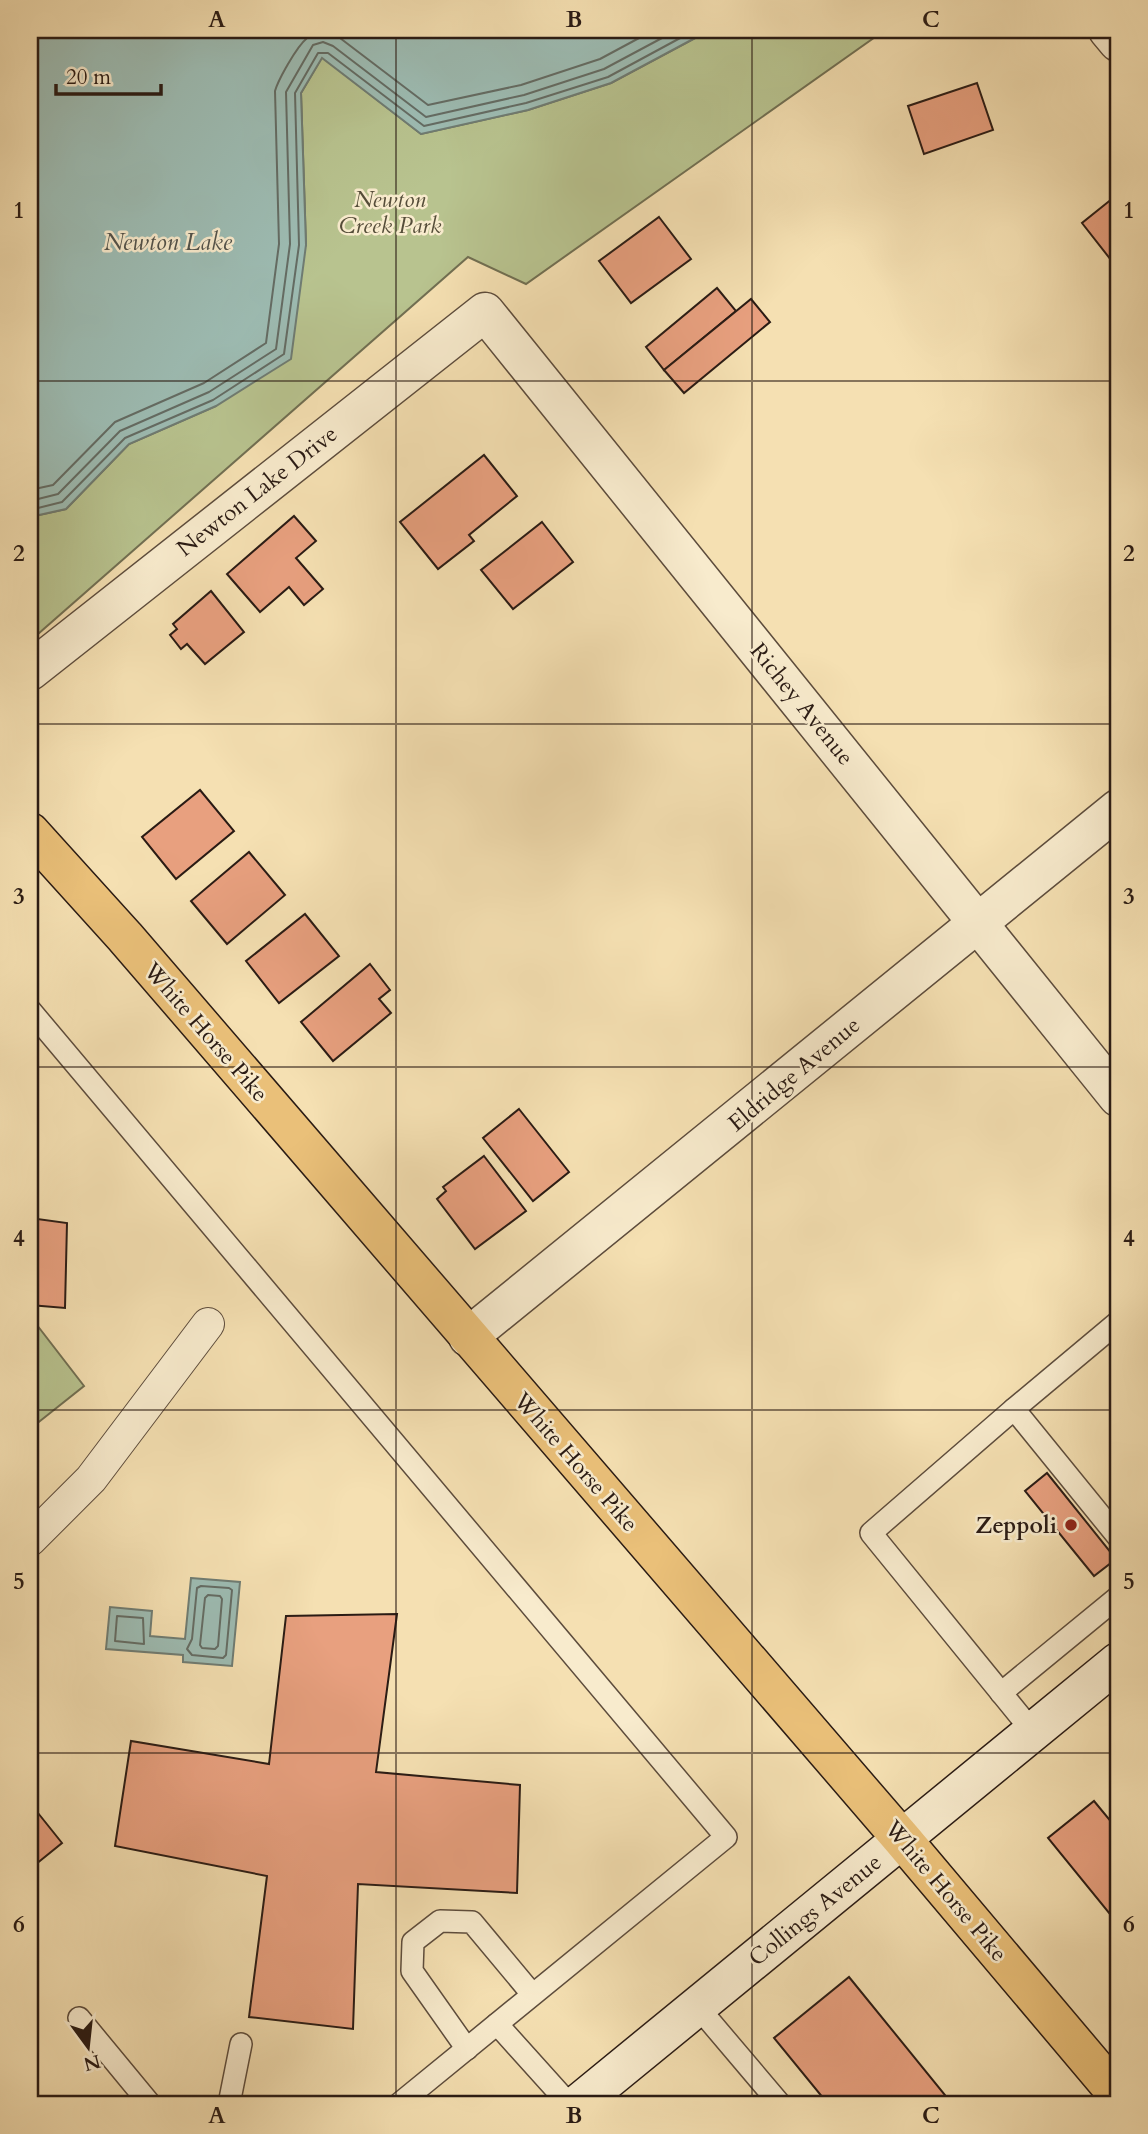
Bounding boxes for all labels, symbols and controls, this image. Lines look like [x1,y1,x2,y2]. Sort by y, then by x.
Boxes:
text: A [208,4,226,35]
text: B [566,4,582,35]
text: C [922,4,940,35]
scale bar [56,52,161,96]
text: 20 m [66,63,111,92]
park label: Newton Creek Park [339,184,442,241]
text: 1 [13,195,25,226]
text: 1 [1123,195,1135,226]
water label: Newton Lake [104,226,233,259]
street label: Newton Lake Drive [170,418,344,564]
text: 2 [13,538,25,569]
text: 2 [1123,538,1135,569]
street label: Richey Avenue [743,636,861,772]
text: 3 [13,881,25,912]
text: 3 [1123,881,1135,912]
street label: White Horse Pike [136,955,275,1108]
street label: Eldridge Avenue [721,1010,867,1138]
text: 4 [13,1223,25,1254]
text: 4 [1123,1223,1135,1254]
street label: White Horse Pike [506,1385,645,1538]
place label: Zeppoli [975,1510,1057,1541]
marker: Zeppoli [1063,1517,1079,1533]
text: 5 [13,1566,25,1597]
text: 5 [1123,1566,1135,1597]
street label: White Horse Pike [877,1813,1014,1968]
street label: Collings Avenue [742,1847,888,1973]
text: 6 [13,1909,25,1940]
text: 6 [1123,1909,1135,1940]
north arrow [52,2011,122,2082]
text: N [80,2048,103,2077]
text: A [208,2100,226,2131]
text: B [566,2100,582,2131]
text: C [922,2100,940,2131]

